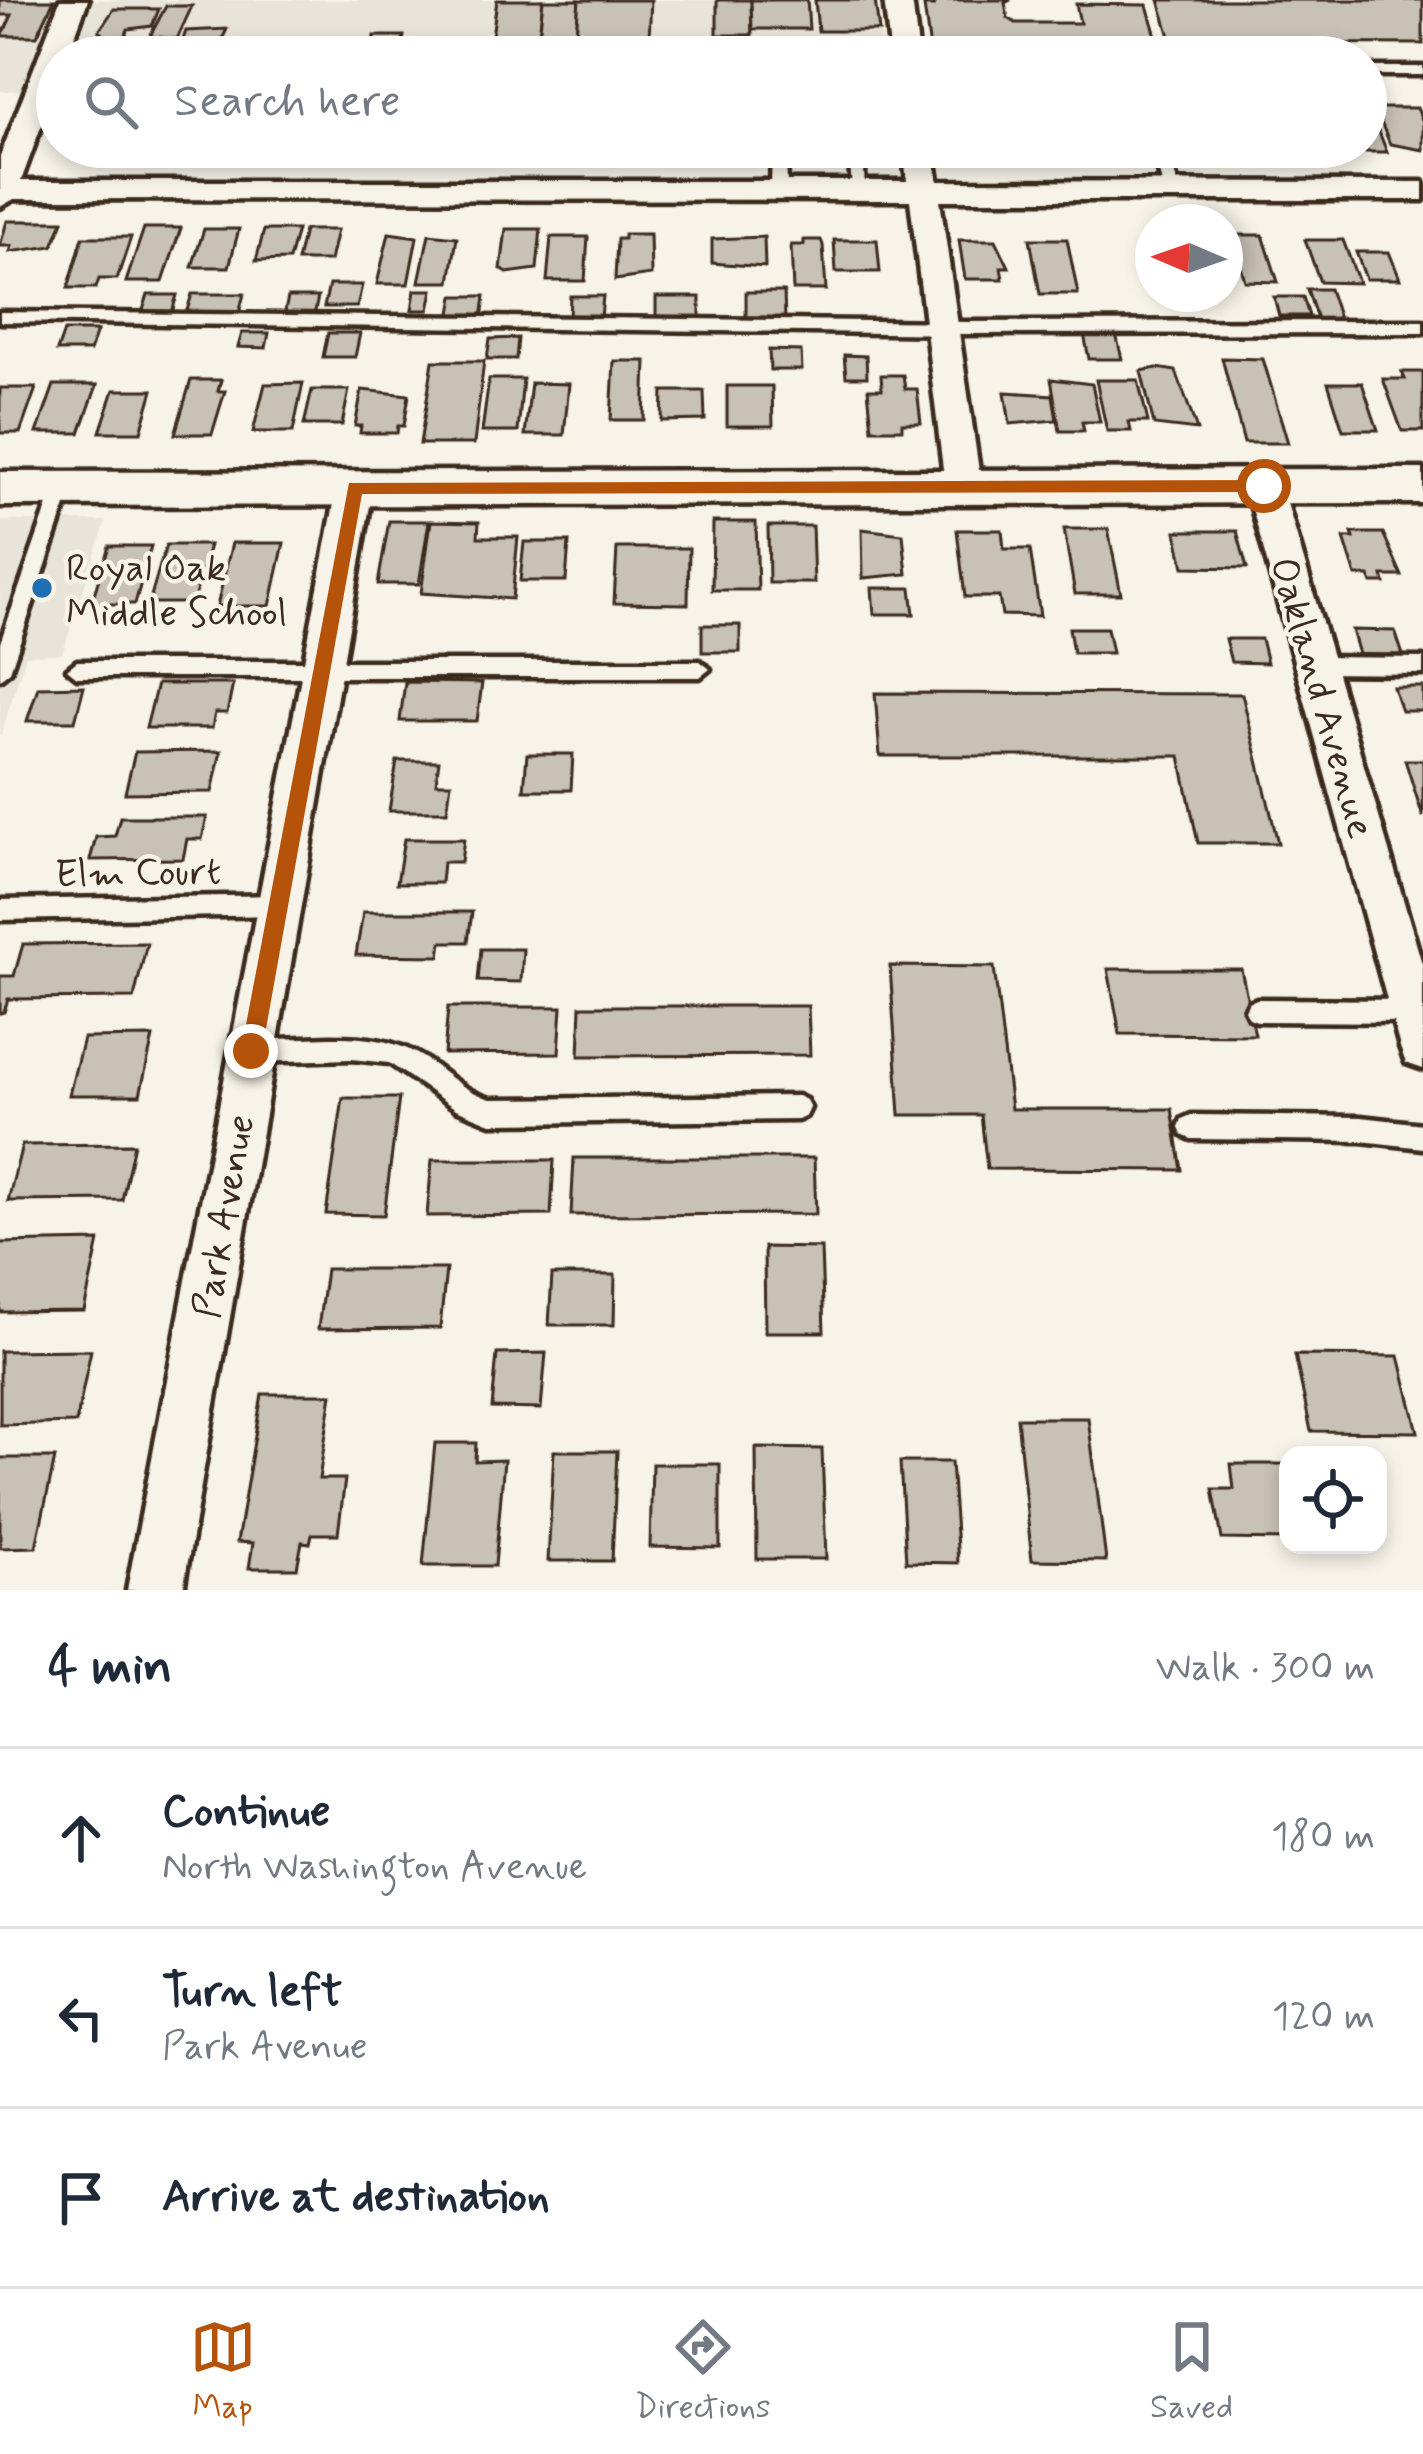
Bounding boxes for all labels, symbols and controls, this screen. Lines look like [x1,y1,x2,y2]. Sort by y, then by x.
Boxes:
search box [36,36,1387,168]
icon: search [78,69,144,135]
text: Search here [174,73,401,132]
north arrow [1135,204,1243,312]
route start [1237,459,1291,513]
place label: Royal Oak Middle School [66,544,287,640]
street label: Oakland Avenue [1256,552,1385,844]
marker: Royal Oak Middle School [29,575,55,601]
street label: Elm Court [55,848,222,901]
route end [224,1024,278,1078]
street label: Park Avenue [182,1111,268,1322]
map controls [1279,1446,1387,1554]
button: locate [1279,1446,1387,1554]
text: 4 min [48,1635,172,1701]
text: Walk · 300 m [1156,1643,1375,1694]
text: Continue [162,1783,330,1842]
icon: ahead [48,1805,114,1871]
text: 180 m [1271,1812,1375,1863]
text: North Washington Avenue [162,1842,587,1893]
text: Turn left [162,1963,342,2022]
icon: left [48,1985,114,2051]
text: 120 m [1272,1992,1375,2043]
text: Park Avenue [162,2022,368,2073]
icon: arrive [48,2165,114,2231]
text: Arrive at destination [162,2168,550,2227]
tab: Map [190,2314,256,2430]
tab: Directions [635,2314,771,2430]
tab: Saved [1150,2314,1233,2430]

